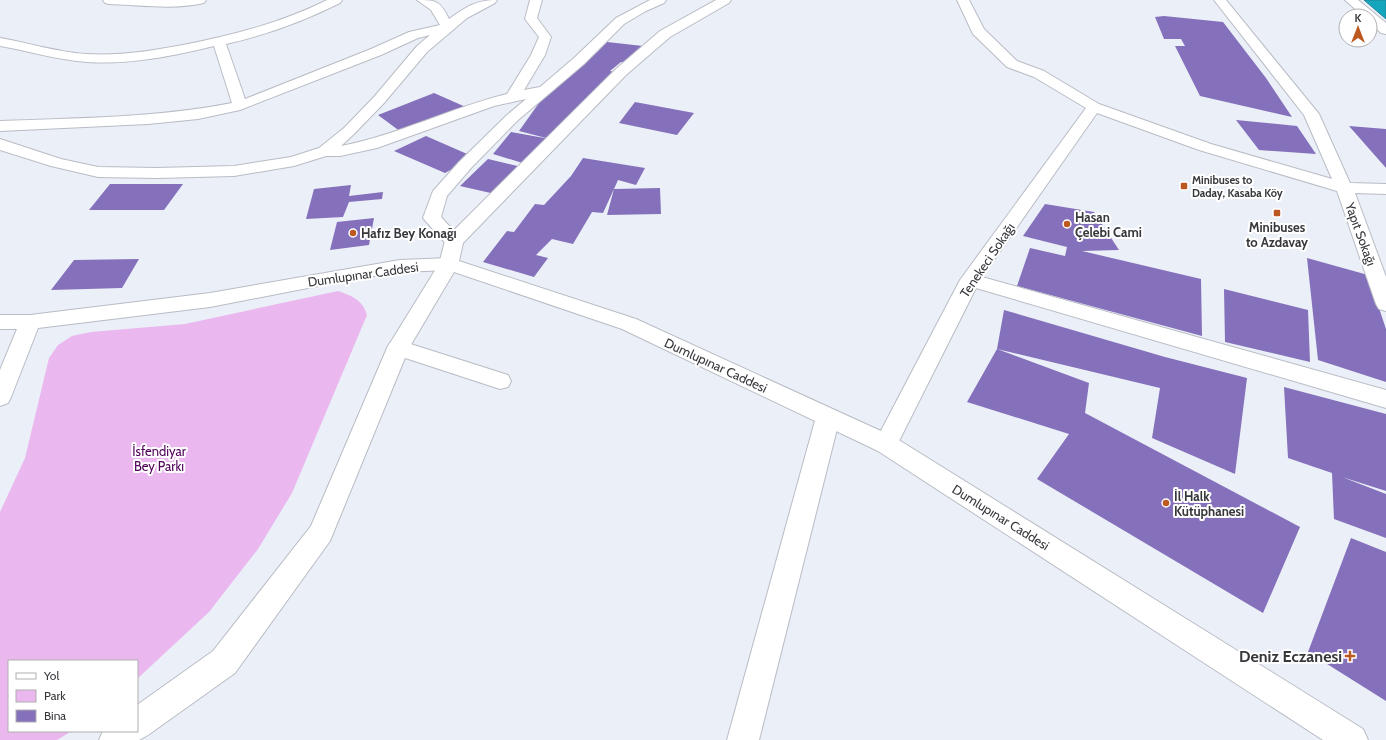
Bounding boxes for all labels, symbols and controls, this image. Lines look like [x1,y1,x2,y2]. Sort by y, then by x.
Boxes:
north arrow [1338,8,1378,48]
text: K [1355,11,1362,25]
place label: Minibuses to Daday, Kasaba Köy [1192,173,1283,200]
marker: Minibuses to Daday, Kasaba Köy [1179,181,1189,191]
street label: Yapıt Sokağı [1342,199,1380,268]
marker: Minibuses to Azdavay [1272,208,1282,218]
place label: Hasan Çelebi Cami [1075,209,1142,240]
marker: Hasan Çelebi Cami [1062,219,1072,229]
place label: Minibuses to Azdavay [1246,219,1308,250]
street label: Tenekeci Sokağı [956,220,1018,300]
place label: Hafız Bey Konağı [361,225,457,241]
marker: Hafız Bey Konağı [348,228,358,238]
street label: Dumlupınar Caddesi [307,258,419,290]
street label: Dumlupınar Caddesi [662,334,770,396]
park label: İsfendiyar Bey Parkı [132,443,187,474]
street label: Dumlupınar Caddesi [949,481,1053,553]
place label: İl Halk Kütüphanesi [1174,488,1244,519]
marker: İl Halk Kütüphanesi [1161,498,1171,508]
place label: Deniz Eczanesi [1239,647,1342,666]
marker: Deniz Eczanesi [1345,651,1355,661]
legend [8,660,138,732]
text: Yol [43,668,59,683]
text: Park [44,688,66,703]
text: Bina [44,708,66,723]

